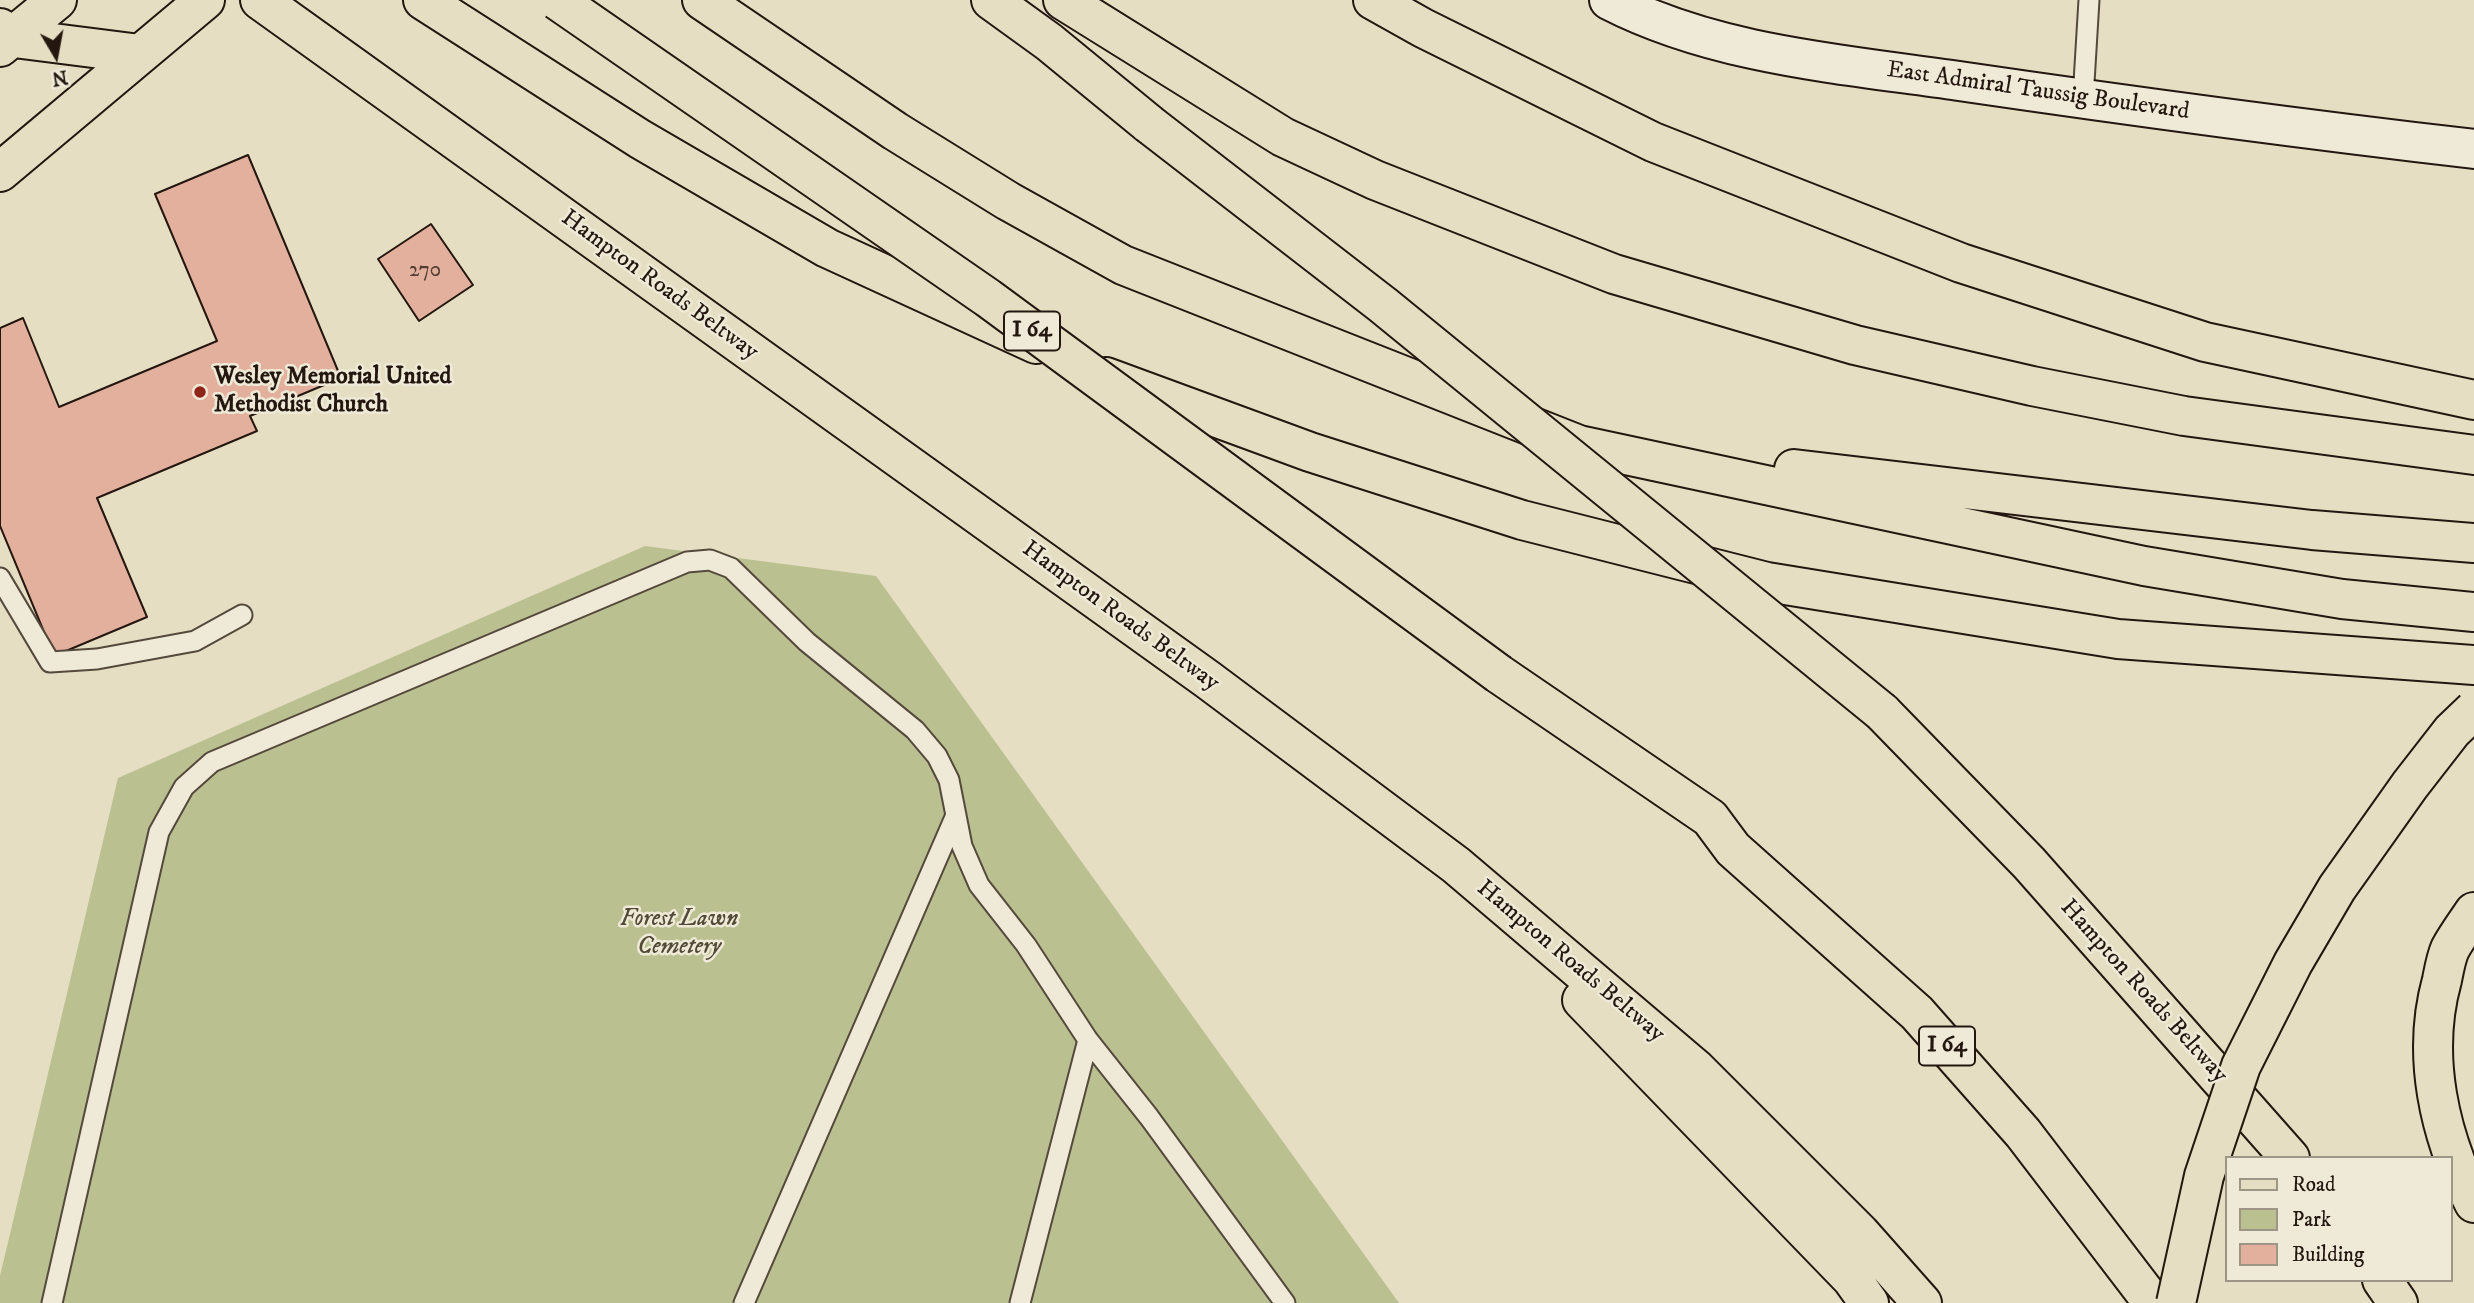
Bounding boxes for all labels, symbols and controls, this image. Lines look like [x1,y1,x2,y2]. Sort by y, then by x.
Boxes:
north arrow [21,21,91,91]
street label: East Admiral Taussig Boulevard [1885,57,2191,127]
text: N [50,64,69,90]
street label: Hampton Roads Beltway [555,205,763,367]
house number: 270 [409,259,441,285]
road number: I 64 [1004,312,1060,350]
place label: Wesley Memorial United Methodist Church [214,364,451,420]
marker: Wesley Memorial United Methodist Church [192,384,208,400]
street label: Hampton Roads Beltway [1016,536,1224,698]
street label: Hampton Roads Beltway [1470,875,1670,1049]
street label: Hampton Roads Beltway [2053,894,2233,1090]
park label: Forest Lawn Cemetery [620,906,738,962]
road number: I 64 [1919,1026,1975,1065]
legend [2226,1156,2453,1282]
text: Road [2292,1172,2336,1198]
text: Park [2292,1207,2331,1233]
text: Building [2292,1242,2364,1268]

